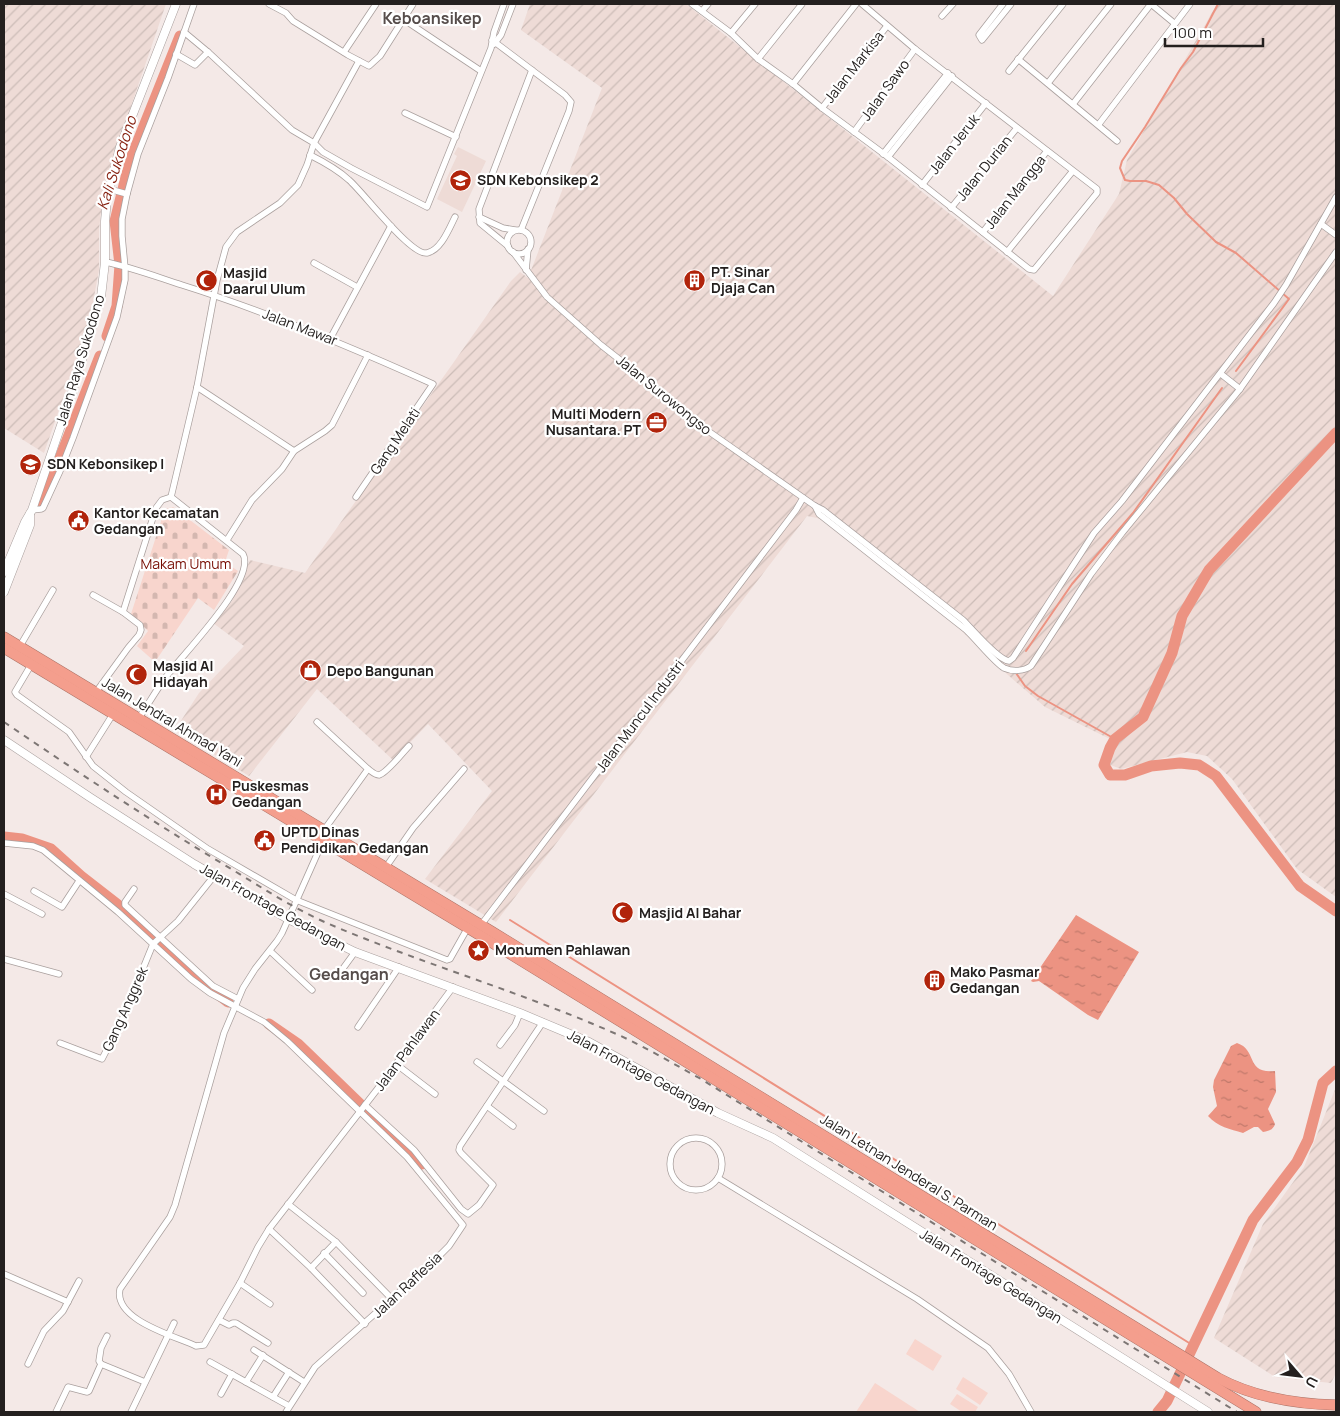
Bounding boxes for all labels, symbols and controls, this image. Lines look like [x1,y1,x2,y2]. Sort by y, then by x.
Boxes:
district label: Keboansikep [382,7,482,29]
scale bar [1165,15,1262,47]
text: 100 m [1172,22,1212,43]
street label: Jalan Markisa [820,27,888,107]
street label: Jalan Sawo [856,55,913,124]
street label: Jalan Jeruk [924,109,984,178]
water label: Kali Sukodono [92,112,142,212]
street label: Jalan Durian [952,131,1016,204]
street label: Jalan Mangga [980,151,1049,232]
school or university icon: SDN Kebonsikep 2 [449,168,473,192]
place label: SDN Kebonsikep 2 [477,170,599,189]
place label: PT. Sinar Djaja Can [711,262,775,297]
place label: Masjid Daarul Ulum [223,263,305,298]
building icon: PT. Sinar Djaja Can [683,268,707,292]
mosque icon: Masjid Daarul Ulum [195,269,219,293]
street label: Jalan Raya Sukodono [51,292,108,427]
street label: Jalan Mawar [260,304,340,350]
street label: Jalan Surowongso [613,350,716,439]
street label: Gang Melati [365,404,424,478]
place label: Multi Modern Nusantara. PT [546,404,642,439]
office icon: Multi Modern Nusantara. PT [645,410,669,434]
school or university icon: SDN Kebonsikep I [19,452,43,476]
place label: SDN Kebonsikep I [47,454,164,473]
place label: Kantor Kecamatan Gedangan [94,503,219,538]
public building icon: Kantor Kecamatan Gedangan [66,509,90,533]
park label: Makam Umum [141,554,232,573]
place label: Masjid Al Hidayah [153,656,213,691]
street label: Jalan Muncul Industri [591,656,688,776]
shop icon: Depo Bangunan [299,659,323,683]
place label: Depo Bangunan [327,661,434,680]
mosque icon: Masjid Al Hidayah [125,662,149,686]
street label: Jalan Jendral Ahmad Yani [99,672,246,771]
place label: Puskesmas Gedangan [232,776,309,811]
hospital icon: Puskesmas Gedangan [204,782,228,806]
place label: UPTD Dinas Pendidikan Gedangan [281,822,429,857]
public building icon: UPTD Dinas Pendidikan Gedangan [253,828,277,852]
street label: Jalan Frontage Gedangan [197,858,350,955]
mosque icon: Masjid Al Bahar [611,901,635,925]
place label: Masjid Al Bahar [639,903,742,922]
place icon: Monumen Pahlawan [467,938,491,962]
place label: Monumen Pahlawan [495,940,630,959]
street label: Gang Anggrek [97,962,152,1054]
place label: Mako Pasmar Gedangan [950,962,1040,997]
district label: Gedangan [309,963,389,985]
building icon: Mako Pasmar Gedangan [922,968,946,992]
street label: Jalan Pahlawan [370,1005,444,1094]
street label: Jalan Frontage Gedangan [564,1025,718,1119]
street label: Jalan Letnan Jenderal S. Parman [817,1109,1002,1234]
street label: Jalan Frontage Gedangan [916,1224,1066,1327]
street label: Jalan Raflesia [368,1248,445,1322]
north arrow [1275,1351,1325,1401]
text: U [1301,1373,1323,1391]

